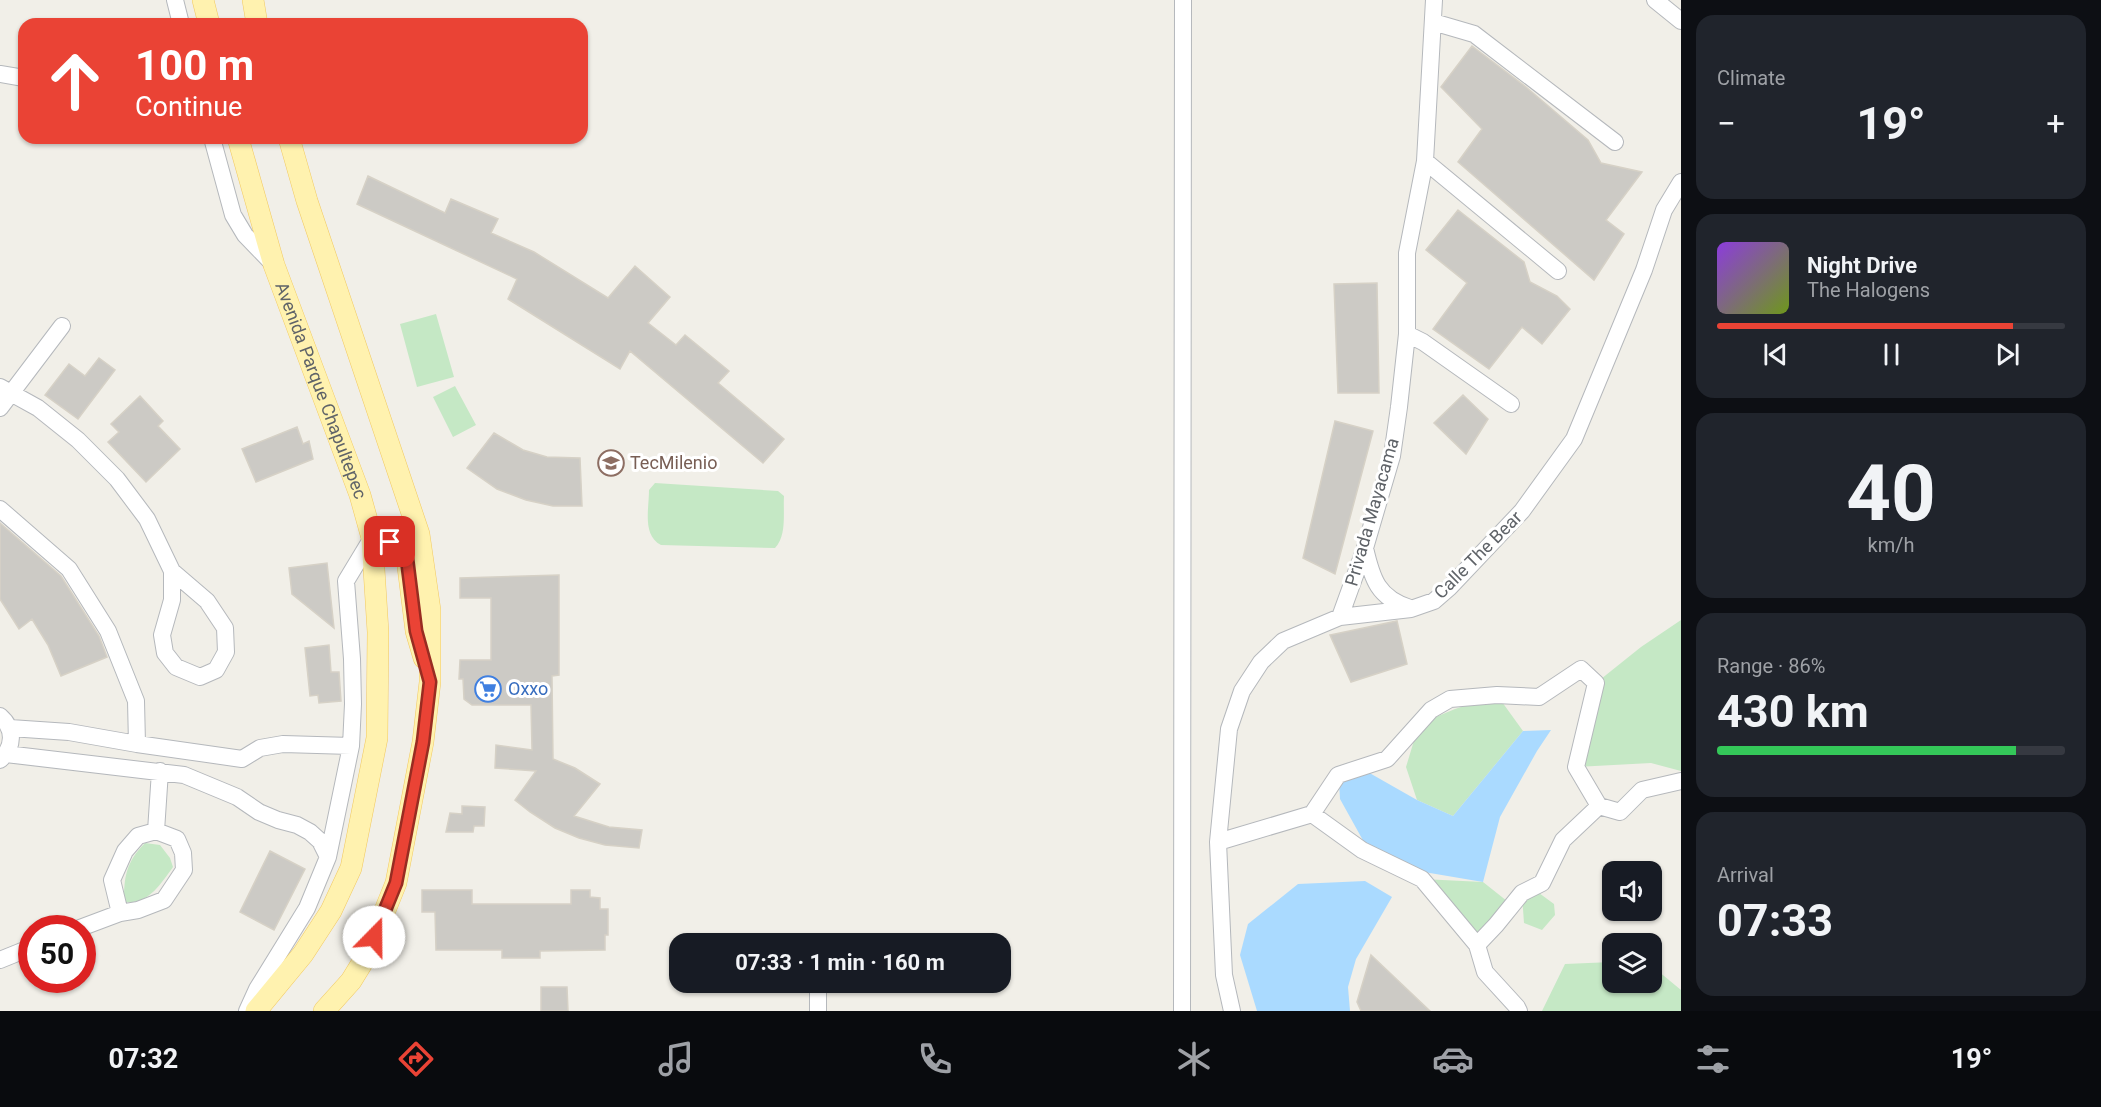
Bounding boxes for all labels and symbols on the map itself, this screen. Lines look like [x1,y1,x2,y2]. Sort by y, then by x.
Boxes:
street label: Avenida Parque Chapultepec [271,279,371,502]
street label: Privada Mayacama [1340,435,1403,588]
school or university icon: TecMilenio [596,448,626,478]
place label: TecMilenio [630,452,717,473]
street label: Calle The Bear [1429,506,1526,603]
pin [364,516,415,567]
supermarket icon: Oxxo [473,674,503,704]
place label: Oxxo [508,678,548,699]
position arrow [342,905,406,969]
speed limit sign: 50 [18,915,96,993]

